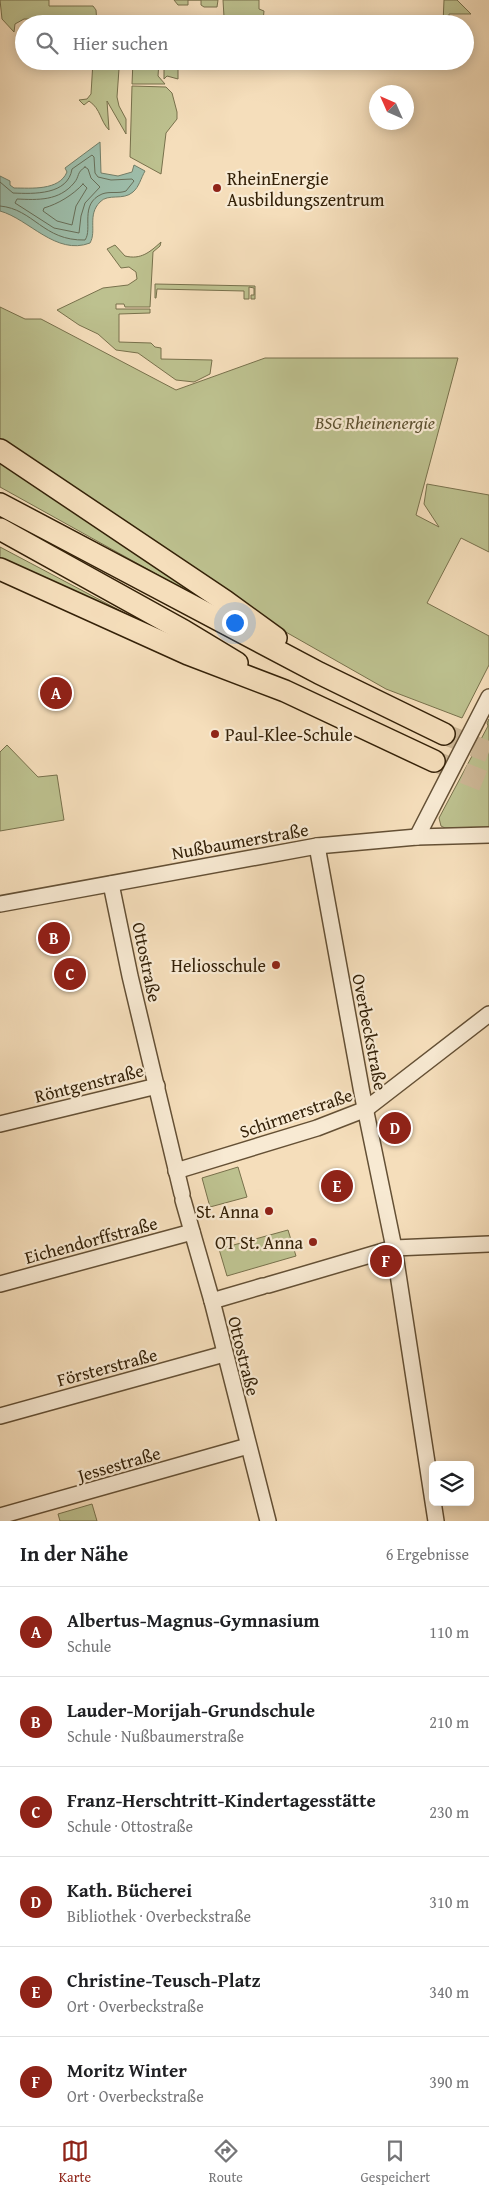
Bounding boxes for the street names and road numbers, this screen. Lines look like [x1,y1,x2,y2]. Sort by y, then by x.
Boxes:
street label: Nußbaumerstraße [169,816,311,866]
street label: Ottostraße [125,920,169,1004]
street label: Overbeckstraße [345,971,395,1093]
street label: Röntgenstraße [32,1056,146,1110]
street label: Schirmerstraße [236,1081,356,1145]
street label: Eichendorffstraße [22,1209,160,1271]
street label: Ottostraße [221,1313,267,1399]
street label: Försterstraße [54,1341,160,1393]
street label: Jessestraße [72,1439,164,1489]

